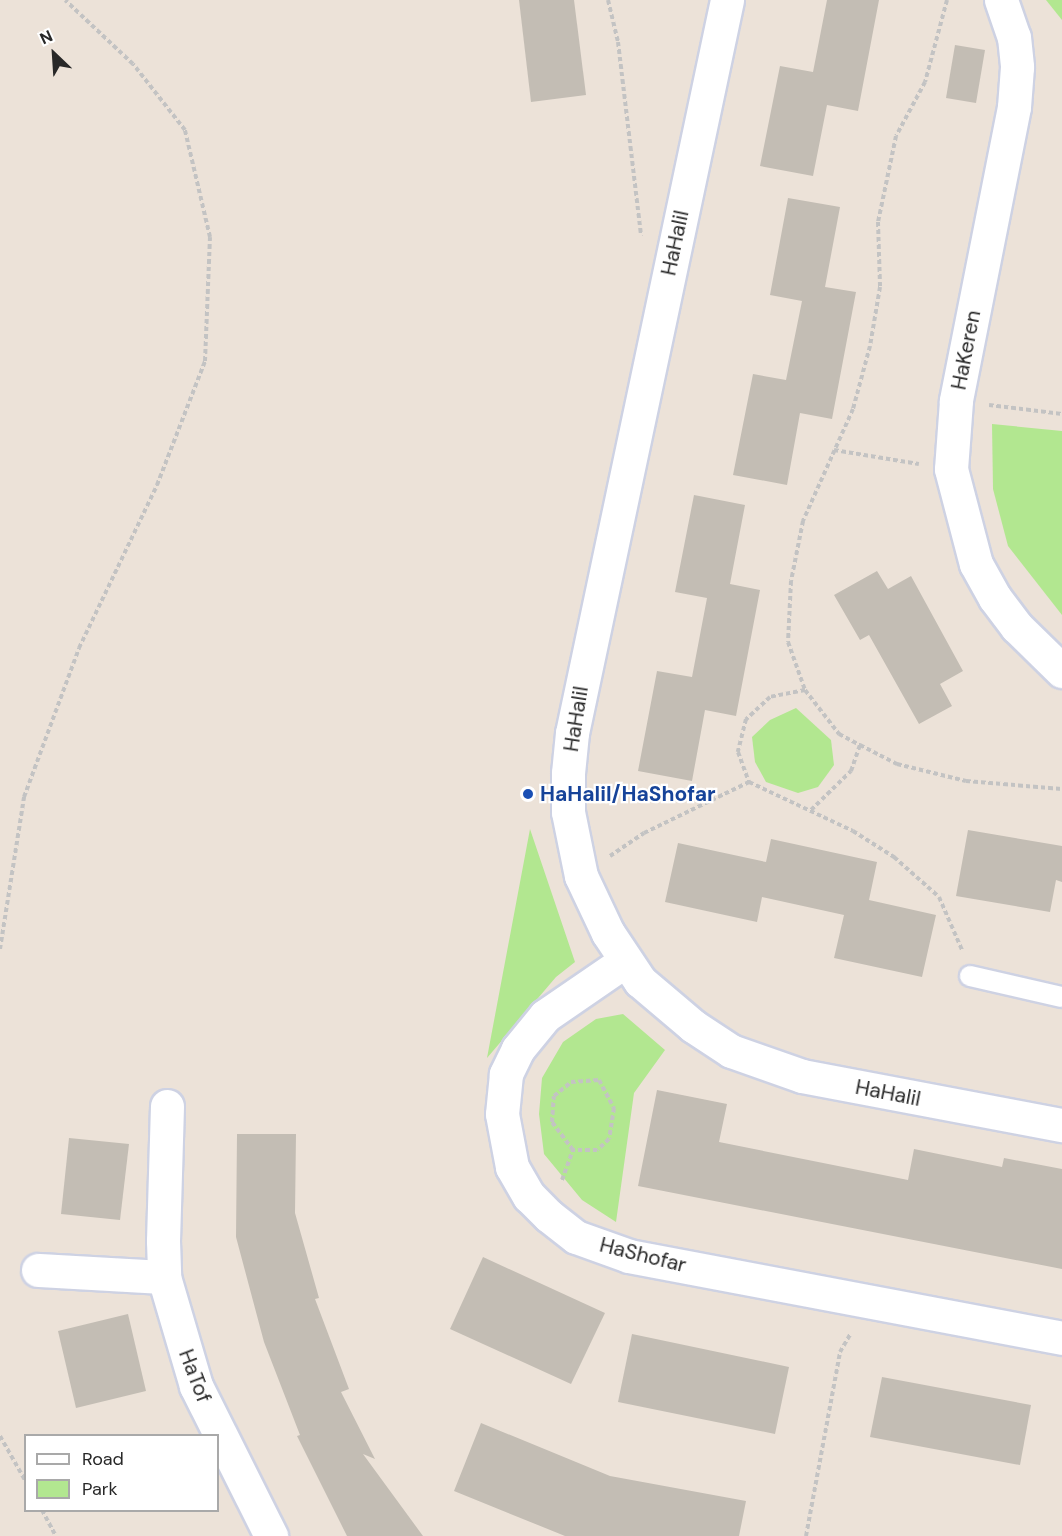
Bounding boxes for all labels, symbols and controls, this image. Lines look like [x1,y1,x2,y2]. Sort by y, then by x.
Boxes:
north arrow [24,24,84,84]
text: N [36,25,56,49]
street label: HaHalil [656,208,694,278]
street label: HaKeren [946,308,986,392]
street label: HaHalil [558,685,594,753]
place label: HaHalil/HaShofar [540,781,716,807]
marker: HaHalil/HaShofar [521,787,535,801]
street label: HaHalil [853,1074,923,1112]
street label: HaShofar [597,1232,689,1278]
street label: HaTof [173,1346,217,1406]
legend [24,1434,219,1512]
text: Road [82,1447,124,1471]
text: Park [82,1477,118,1501]

